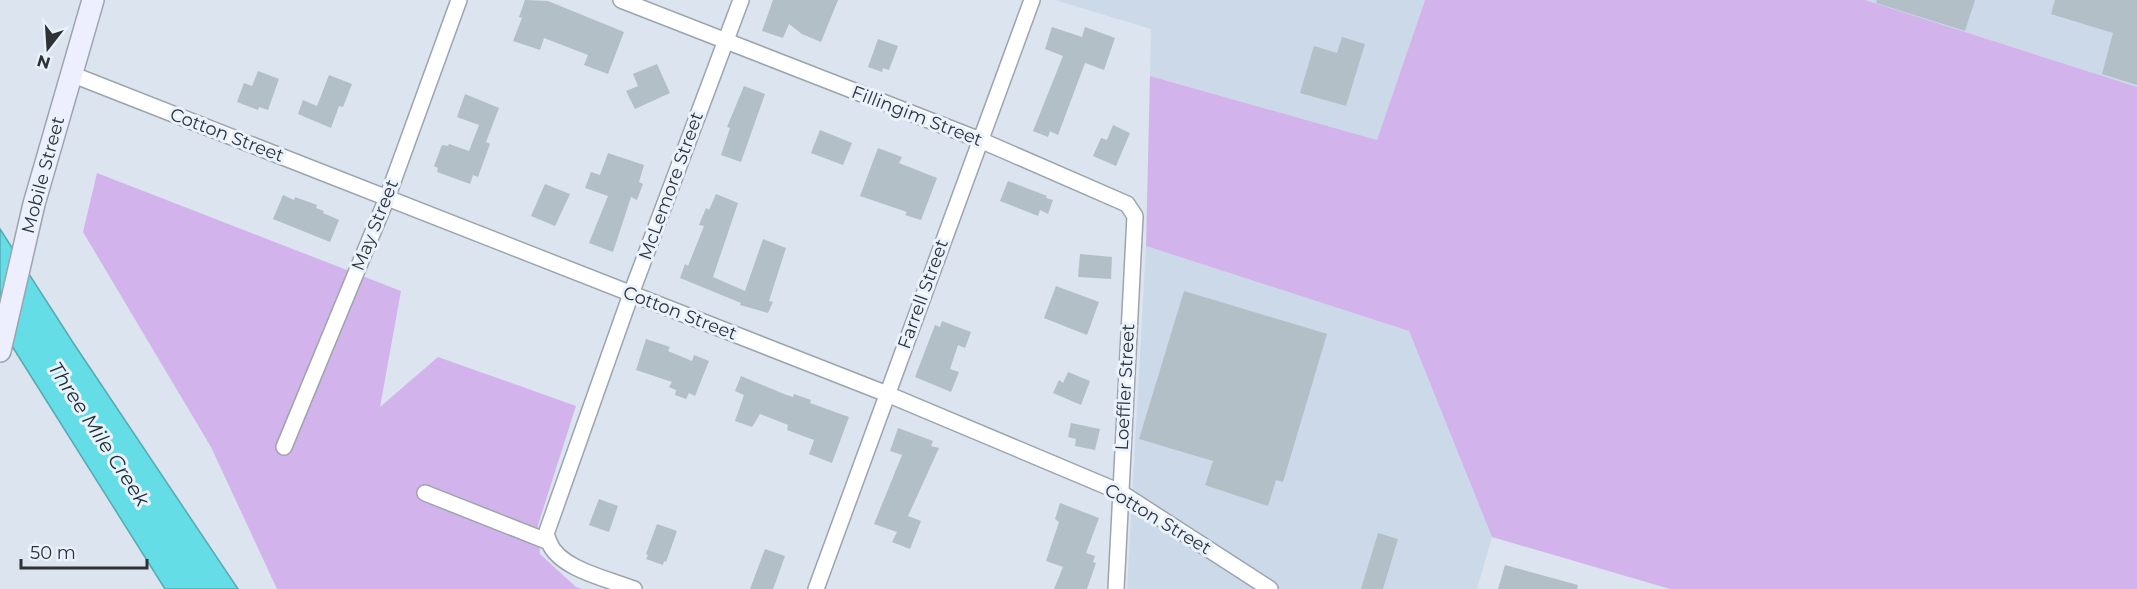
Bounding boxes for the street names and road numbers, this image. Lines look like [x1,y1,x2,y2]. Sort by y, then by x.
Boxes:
street label: Fillingim Street [848,81,986,151]
street label: Cotton Street [167,103,287,167]
street label: McLemore Street [634,109,708,263]
street label: Mobile Street [17,114,69,236]
street label: May Street [347,176,403,274]
street label: Farrell Street [893,236,953,352]
street label: Cotton Street [620,281,740,345]
street label: Loeffler Street [1111,323,1139,451]
street label: Cotton Street [1101,479,1215,559]

